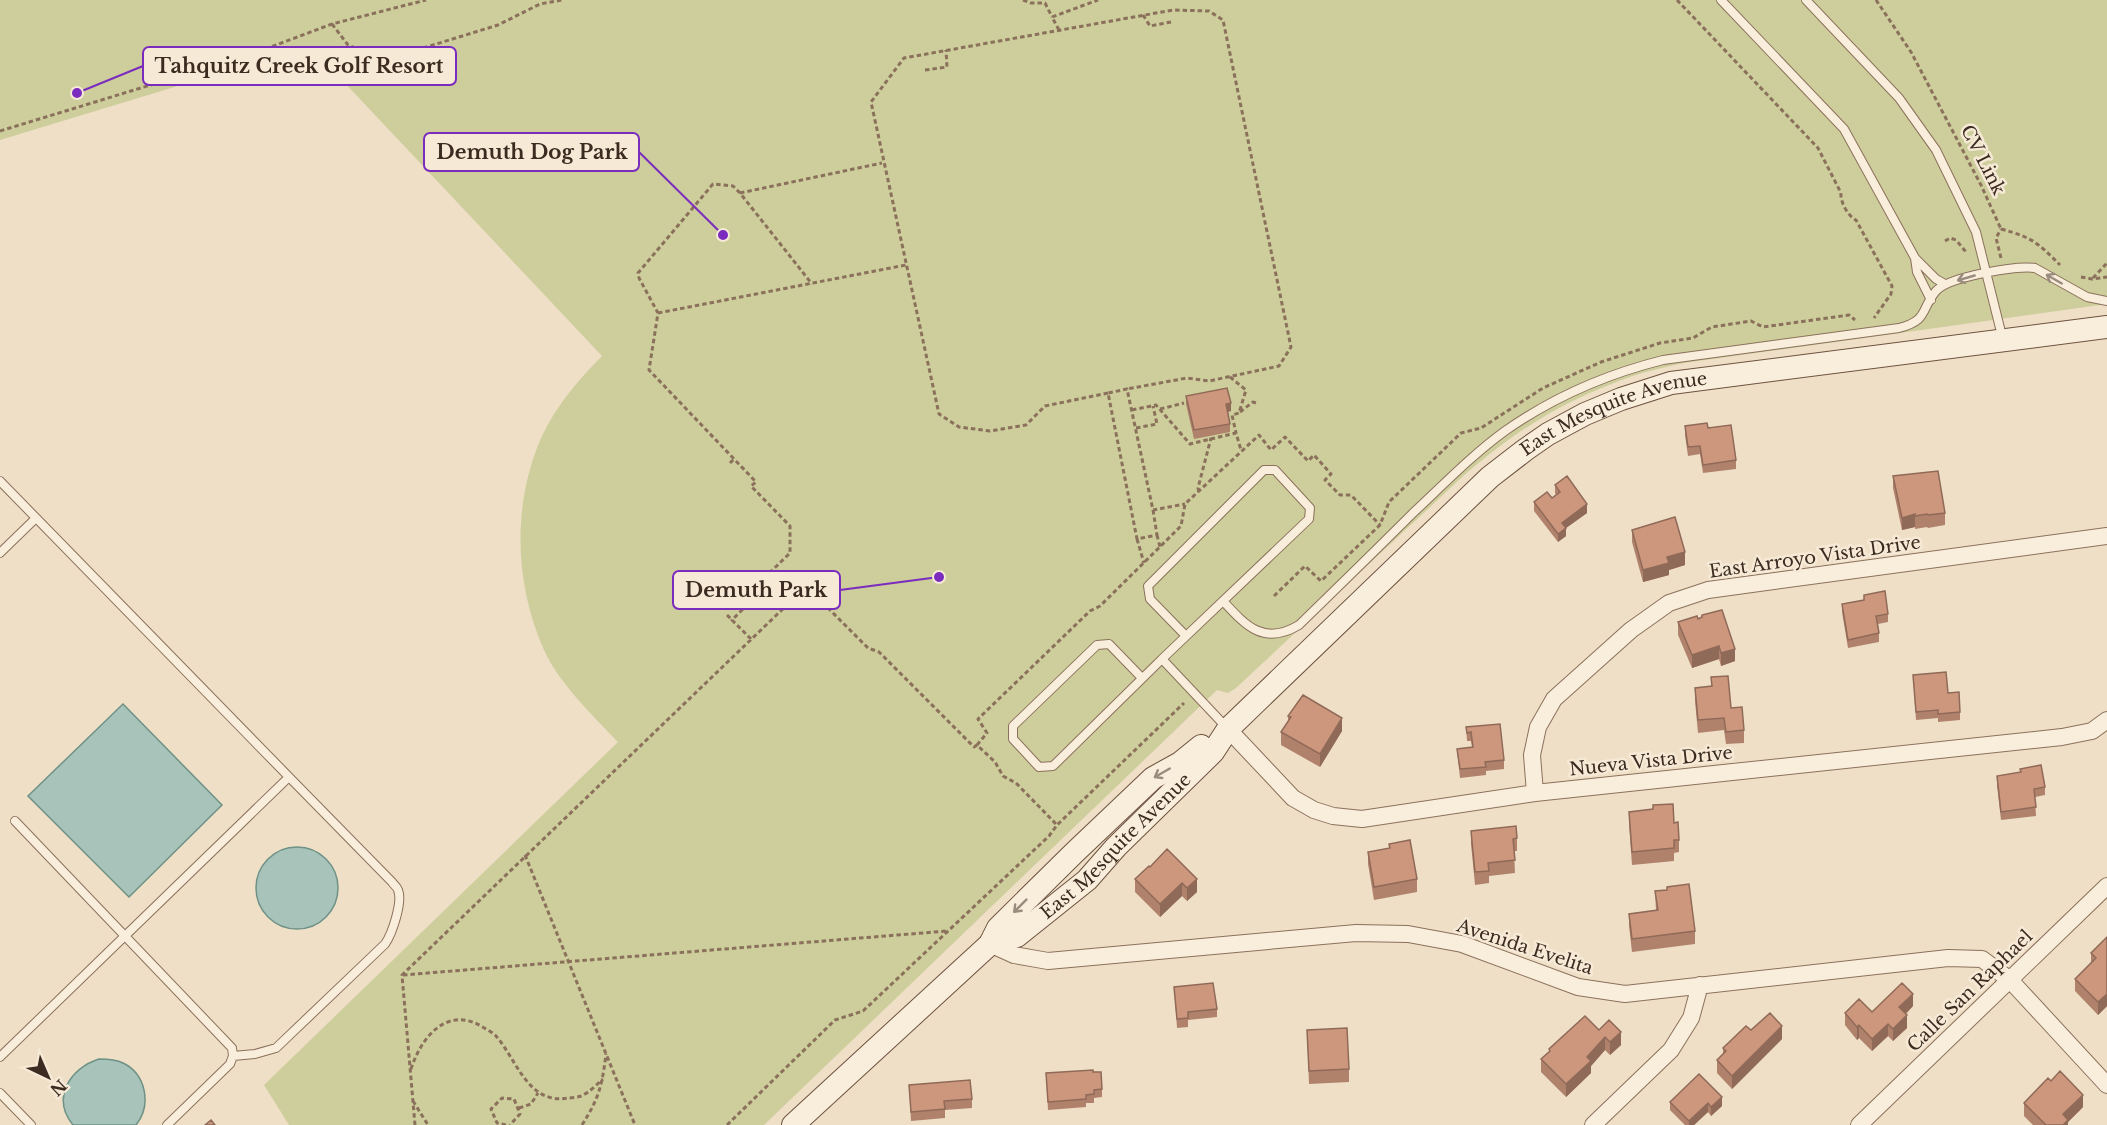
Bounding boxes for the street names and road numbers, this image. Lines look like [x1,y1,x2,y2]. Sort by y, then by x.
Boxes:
street label: CV Link [1956,121,2010,199]
street label: East Mesquite Avenue [1516,367,1708,461]
street label: East Arroyo Vista Drive [1708,531,1922,583]
street label: Nueva Vista Drive [1568,741,1734,781]
street label: East Mesquite Avenue [1036,769,1196,924]
street label: Avenida Evelita [1453,914,1596,979]
street label: Calle San Raphael [1903,925,2037,1056]

